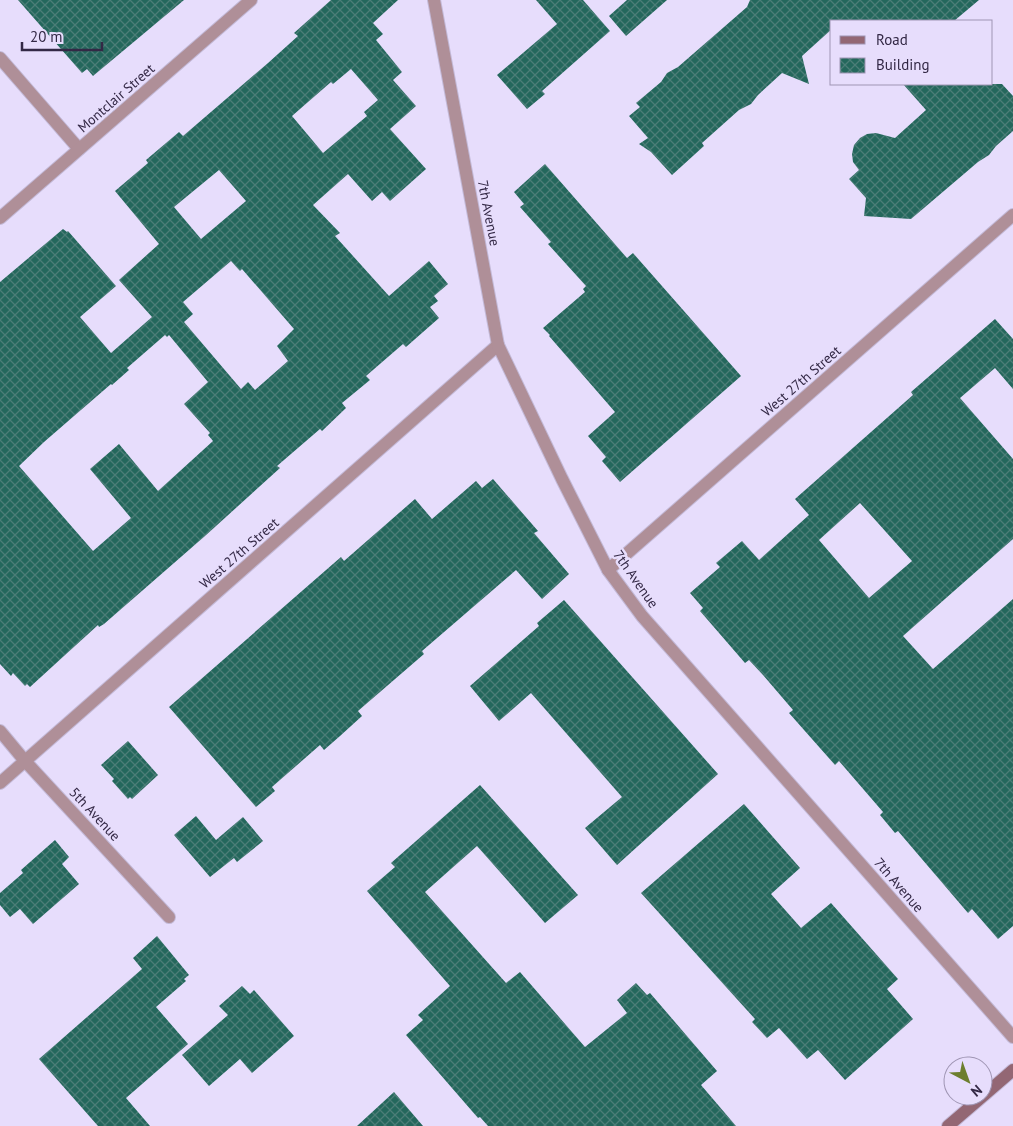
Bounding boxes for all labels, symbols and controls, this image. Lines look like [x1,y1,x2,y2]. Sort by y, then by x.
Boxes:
scale bar [22,20,102,52]
legend [830,20,993,85]
text: 20 m [30,27,63,46]
text: Road [876,30,908,49]
text: Building [876,55,930,74]
street label: Montclair Street [74,59,158,136]
street label: 7th Avenue [474,179,504,247]
street label: West 27th Street [758,341,845,420]
street label: West 27th Street [196,513,283,592]
street label: 7th Avenue [609,547,663,611]
street label: 5th Avenue [66,783,124,845]
street label: 7th Avenue [870,854,928,916]
north arrow [943,1056,993,1106]
text: N [967,1081,986,1101]

